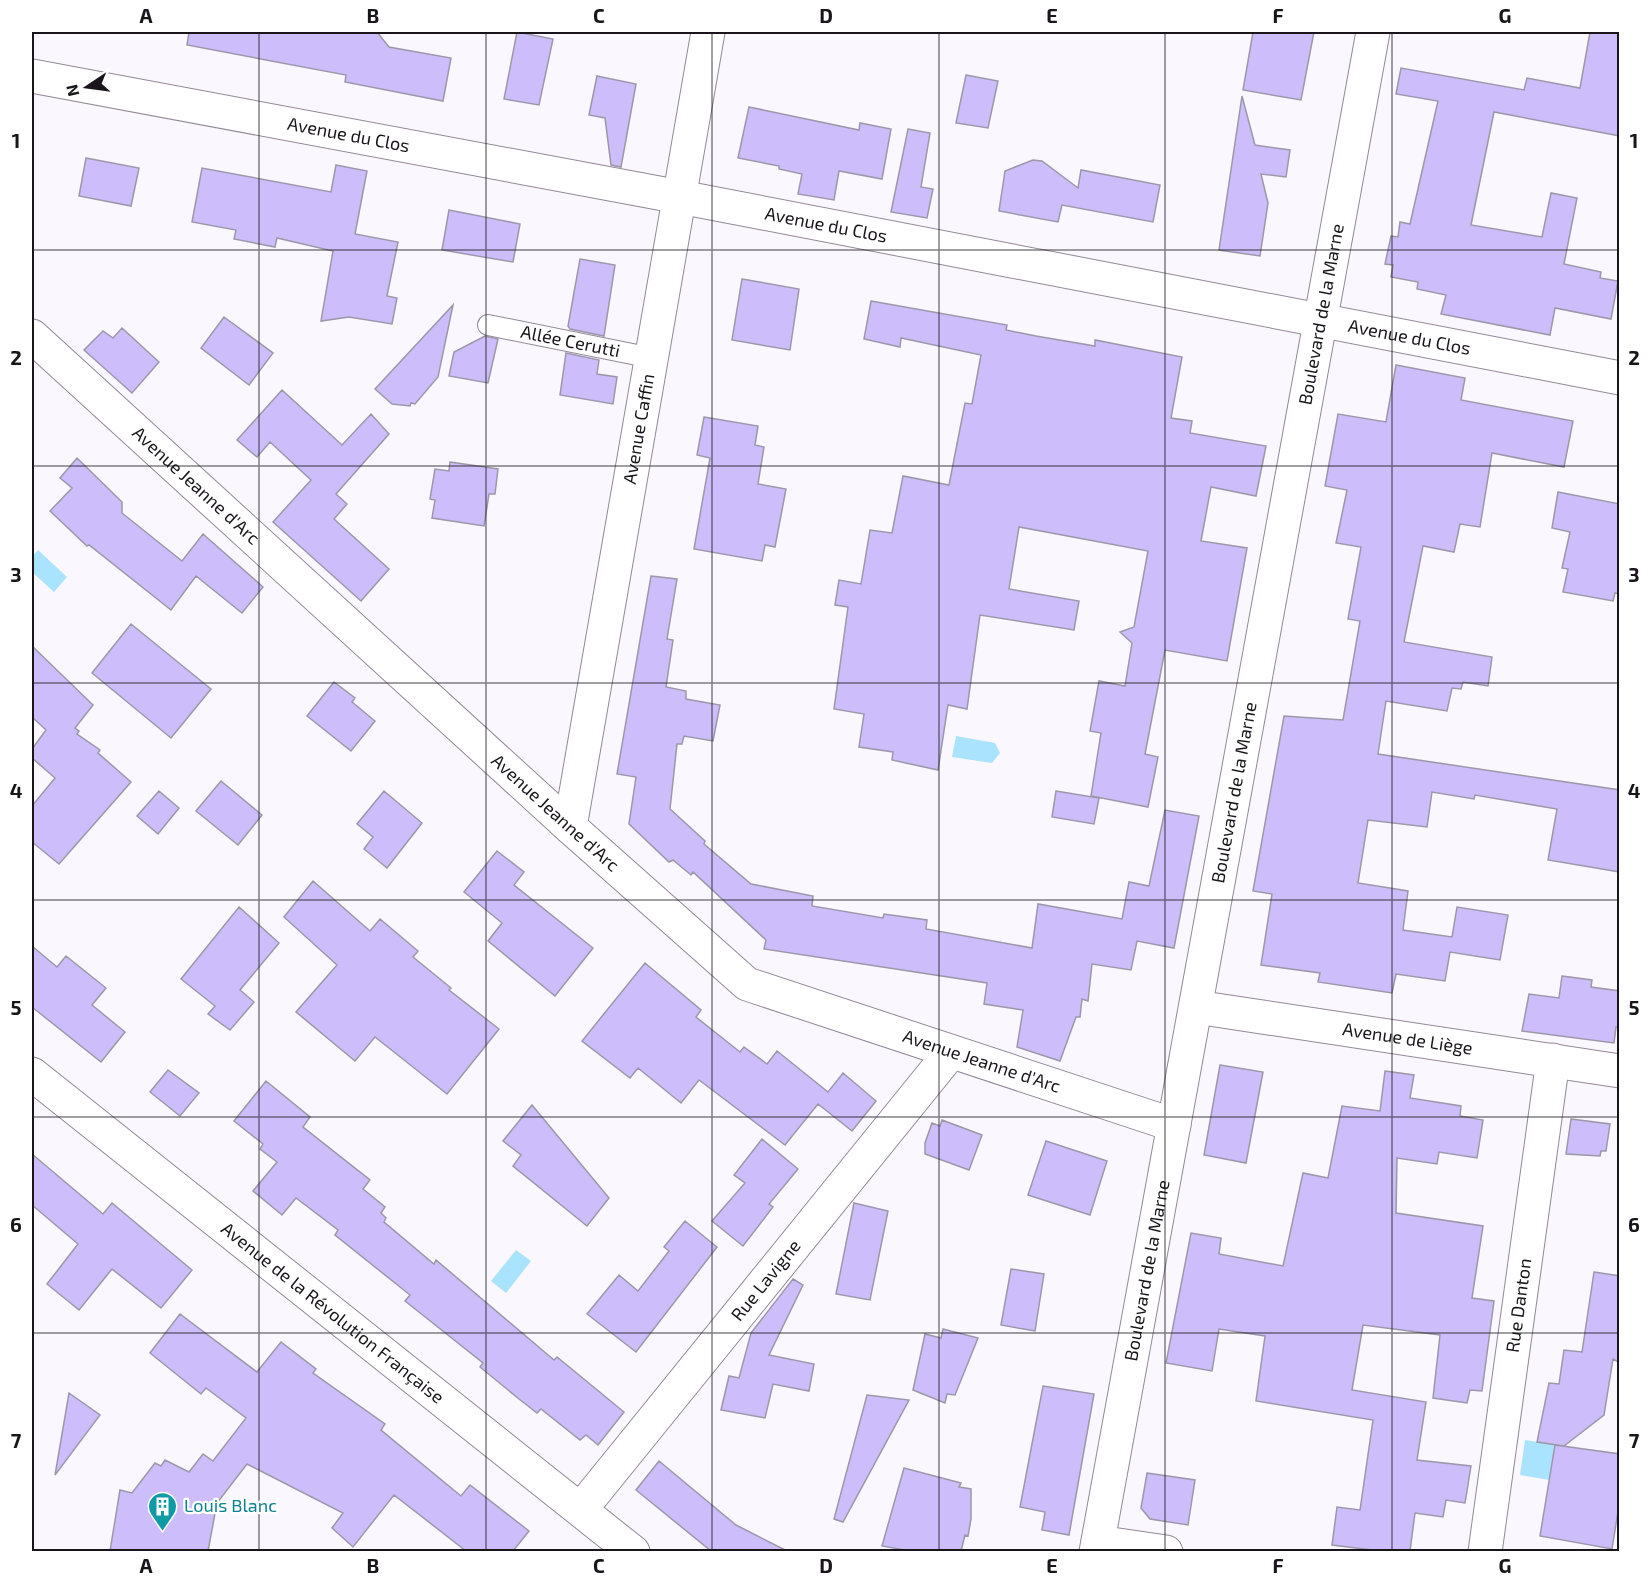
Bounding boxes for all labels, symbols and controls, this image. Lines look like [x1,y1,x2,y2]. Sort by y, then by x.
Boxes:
text: A [139,3,153,27]
text: B [367,3,379,27]
text: C [593,3,605,27]
text: D [819,3,833,27]
text: E [1046,3,1058,27]
text: F [1272,3,1284,27]
text: G [1499,3,1511,27]
north arrow [57,57,117,117]
text: N [61,83,82,98]
street label: Avenue du Clos [286,112,412,156]
text: 1 [12,128,20,152]
text: 1 [1630,128,1638,152]
street label: Avenue du Clos [763,202,889,247]
street label: Boulevard de la Marne [1293,222,1348,407]
street label: Avenue du Clos [1347,314,1473,359]
street label: Allée Cerutti [519,320,622,361]
text: 2 [10,345,22,369]
text: 2 [1628,345,1640,369]
street label: Avenue Caffin [618,372,659,486]
street label: Avenue Jeanne d'Arc [128,421,265,549]
text: 3 [10,562,22,586]
text: 3 [1628,562,1640,586]
street label: Boulevard de la Marne [1206,700,1261,885]
street label: Avenue Jeanne d'Arc [487,749,624,876]
text: 4 [10,778,23,802]
text: 4 [1628,778,1641,802]
text: 5 [10,995,22,1019]
text: 5 [1628,995,1640,1019]
street label: Avenue de Liège [1341,1017,1474,1059]
street label: Avenue Jeanne d'Arc [900,1024,1064,1097]
street label: Boulevard de la Marne [1119,1178,1174,1363]
text: 6 [10,1212,22,1236]
text: 6 [1628,1212,1640,1236]
street label: Avenue de la Révolution Française [217,1217,449,1408]
street label: Rue Lavigne [726,1235,805,1325]
street label: Rue Danton [1501,1257,1535,1354]
text: 7 [11,1428,22,1452]
text: 7 [1629,1428,1640,1452]
building icon: Louis Blanc [147,1490,179,1532]
place label: Louis Blanc [184,1494,277,1516]
text: A [139,1553,153,1577]
text: B [367,1553,379,1577]
text: C [593,1553,605,1577]
text: D [819,1553,833,1577]
text: E [1046,1553,1058,1577]
text: F [1272,1553,1284,1577]
text: G [1499,1553,1511,1577]

